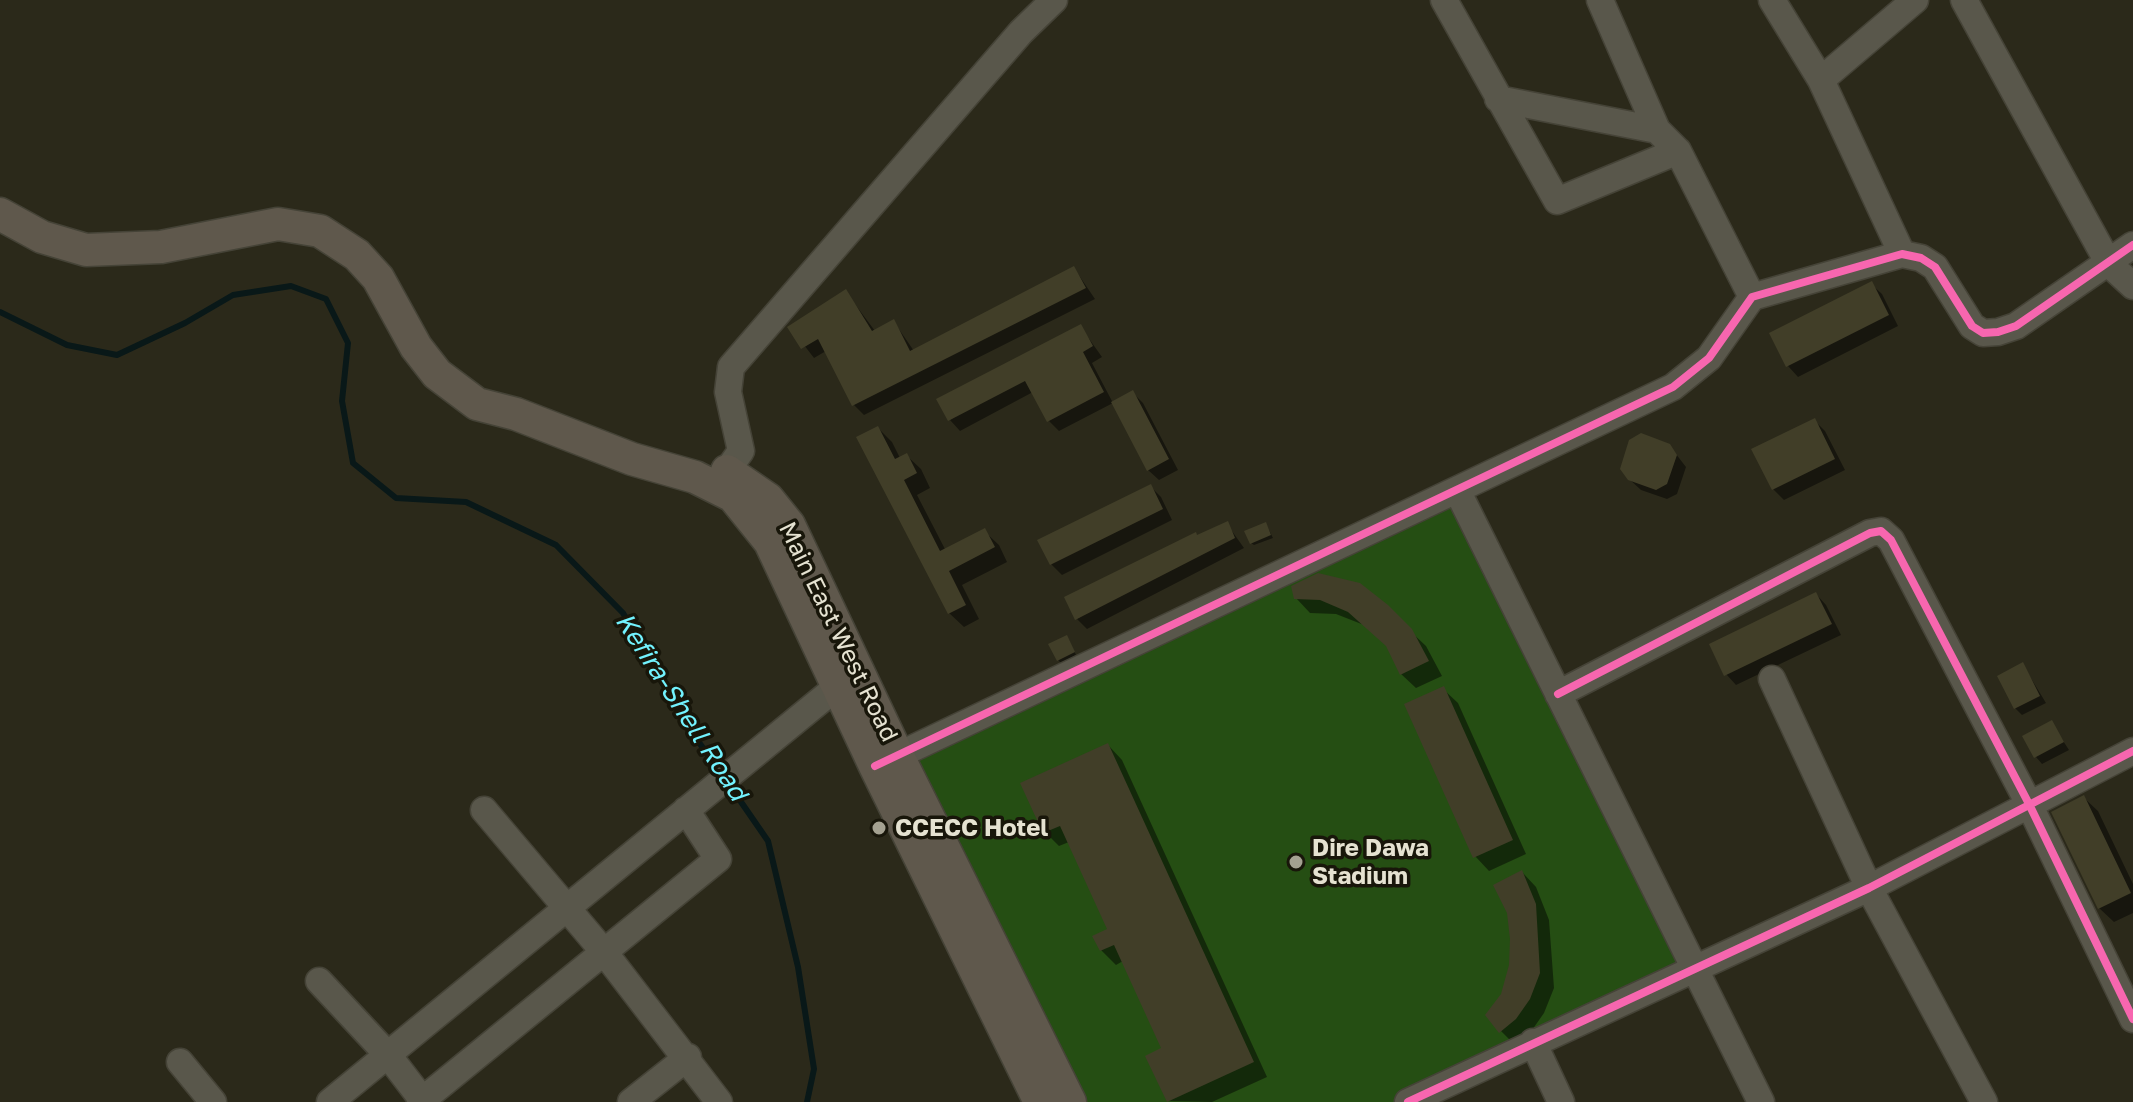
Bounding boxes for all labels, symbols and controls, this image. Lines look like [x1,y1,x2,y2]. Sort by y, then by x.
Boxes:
street label: Main East West Road [772,517,904,747]
water label: Kefira-Shell Road [609,607,753,807]
place label: CCECC Hotel [895,814,1048,842]
marker: CCECC Hotel [870,819,888,837]
place label: Dire Dawa Stadium [1312,834,1429,890]
marker: Dire Dawa Stadium [1287,853,1305,871]

